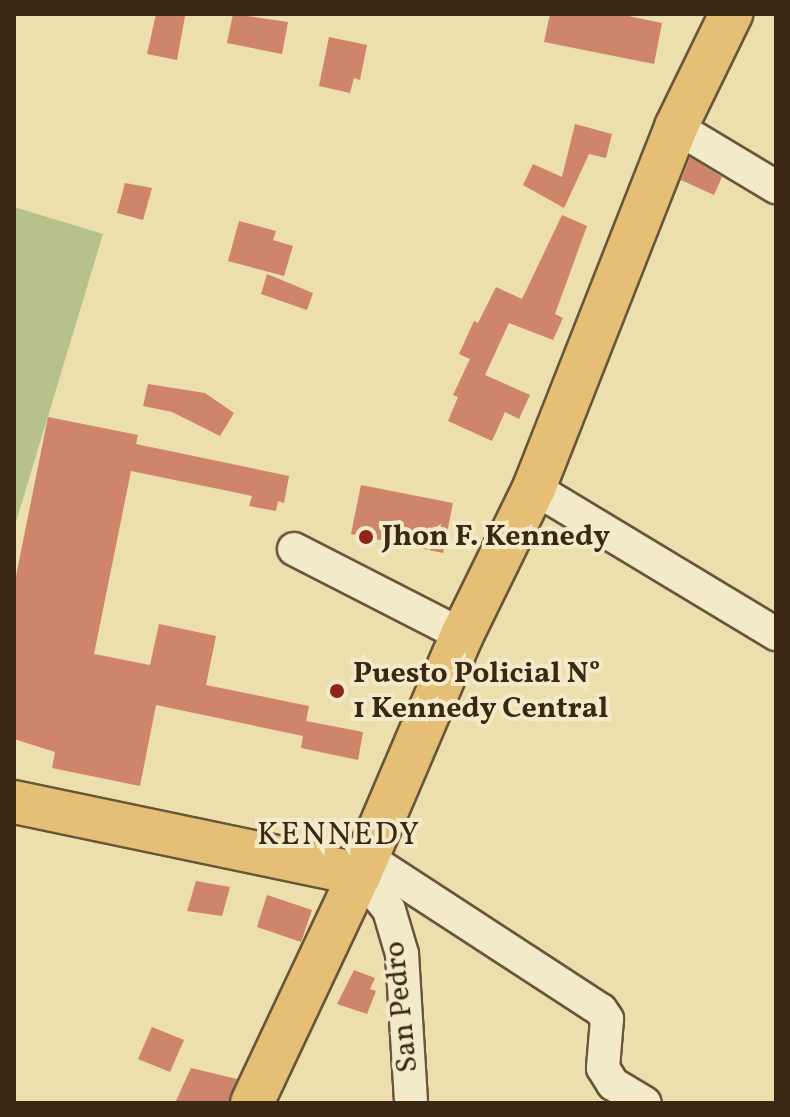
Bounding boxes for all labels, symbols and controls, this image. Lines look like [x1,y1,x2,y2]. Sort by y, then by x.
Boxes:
place label: Jhon F. Kennedy [382,519,610,555]
marker: Jhon F. Kennedy [357,528,375,546]
place label: Puesto Policial N° 1 Kennedy Central [353,656,609,726]
marker: Puesto Policial N° 1 Kennedy Central [328,682,346,700]
district label: KENNEDY [257,817,421,855]
street label: San Pedro [377,940,427,1074]

